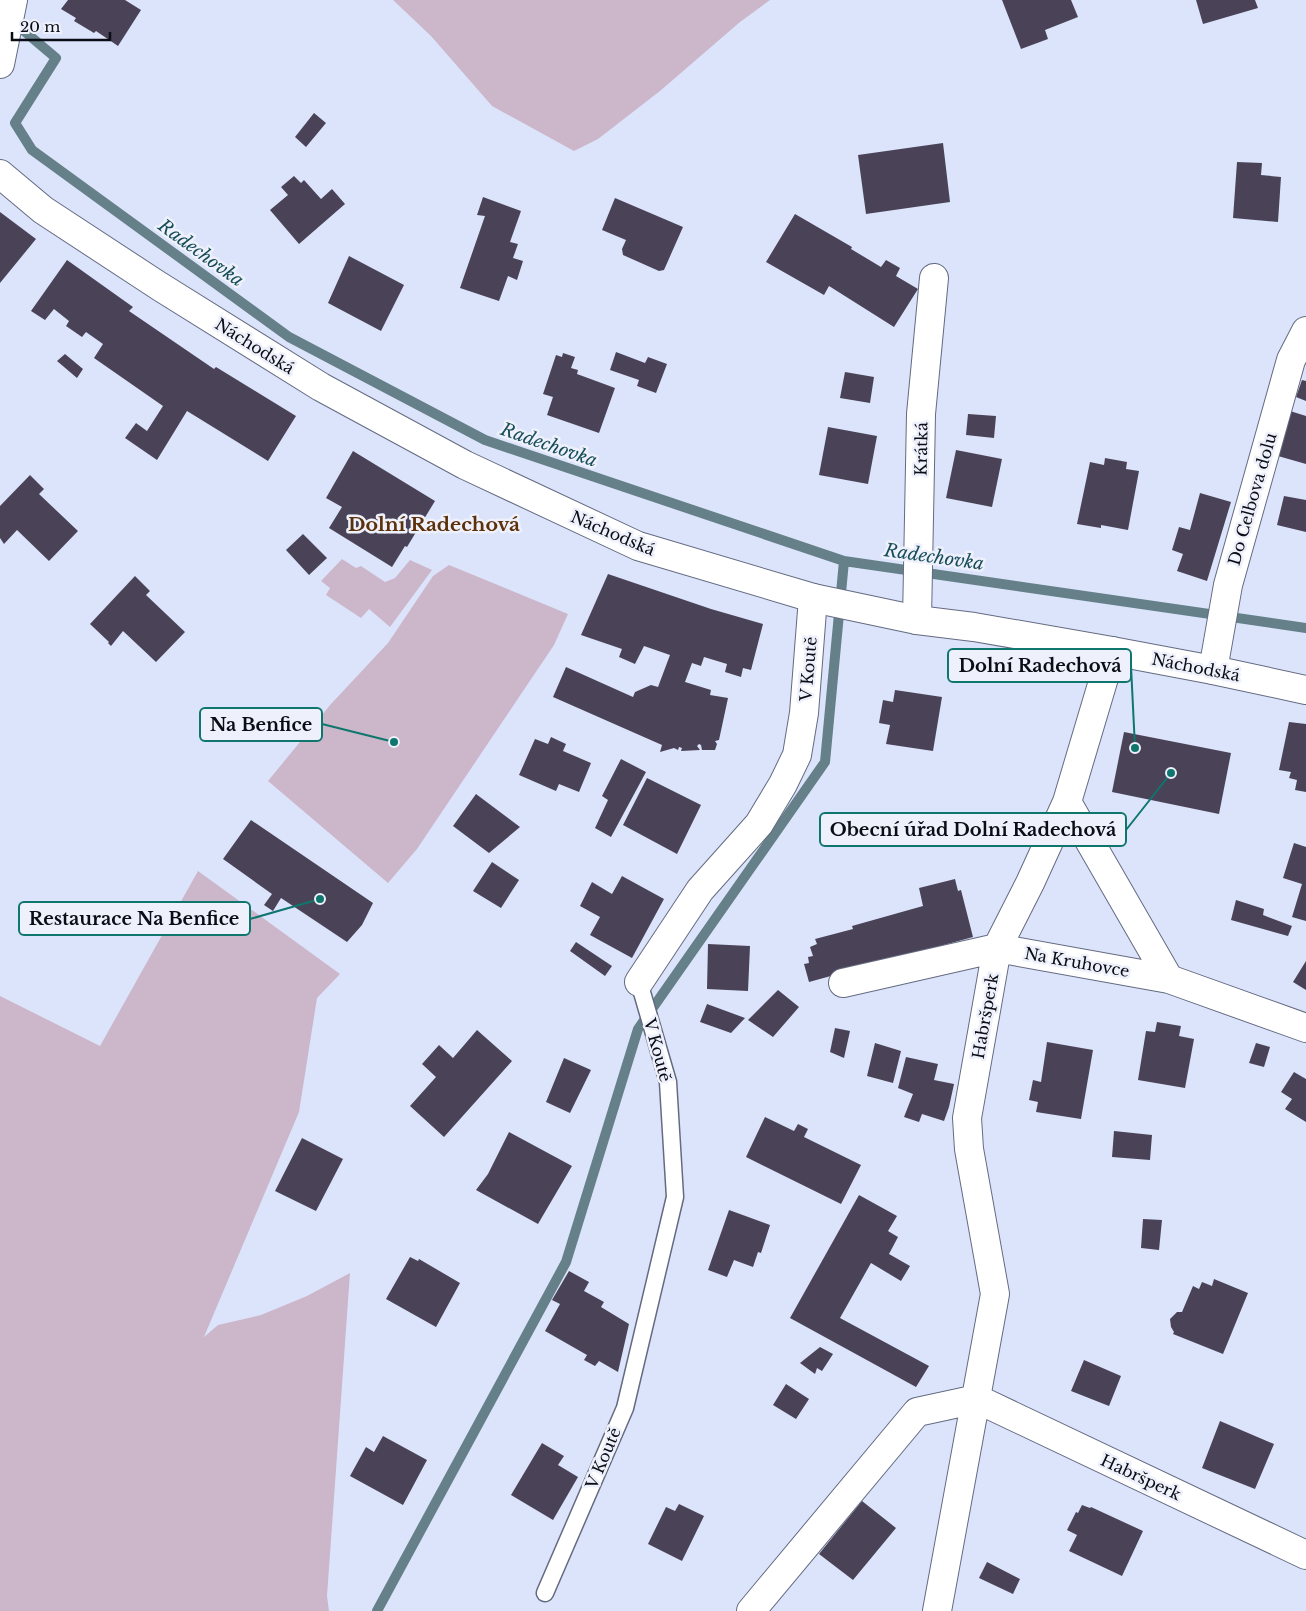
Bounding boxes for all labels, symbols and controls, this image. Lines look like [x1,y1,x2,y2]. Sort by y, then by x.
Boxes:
scale bar [12,10,110,42]
text: 20 m [20,17,60,36]
water label: Radechovka [153,214,248,291]
street label: Náchodská [212,314,298,378]
water label: Radechovka [497,418,600,472]
street label: Krátká [911,422,931,476]
street label: Do Celbova dolu [1223,430,1281,568]
street label: Náchodská [568,506,658,560]
district label: Dolní Radechová [348,513,520,536]
water label: Radechovka [882,539,985,575]
street label: V Koutě [795,636,821,703]
callout: Dolní Radechová [948,649,1131,682]
street label: Náchodská [1150,649,1242,685]
text: Dolní Radechová [959,655,1122,677]
callout: Na Benfice [200,708,322,741]
text: Na Benfice [210,714,312,736]
callout: Obecní úřad Dolní Radechová [820,813,1126,846]
text: Obecní úřad Dolní Radechová [830,819,1117,841]
callout: Restaurace Na Benfice [19,902,250,935]
text: Restaurace Na Benfice [29,908,239,930]
street label: Na Kruhovce [1023,943,1131,981]
street label: Habršperk [968,972,1002,1060]
street label: V Koutě [640,1015,676,1084]
street label: V Koutě [581,1424,625,1493]
street label: Habršperk [1098,1450,1185,1504]

